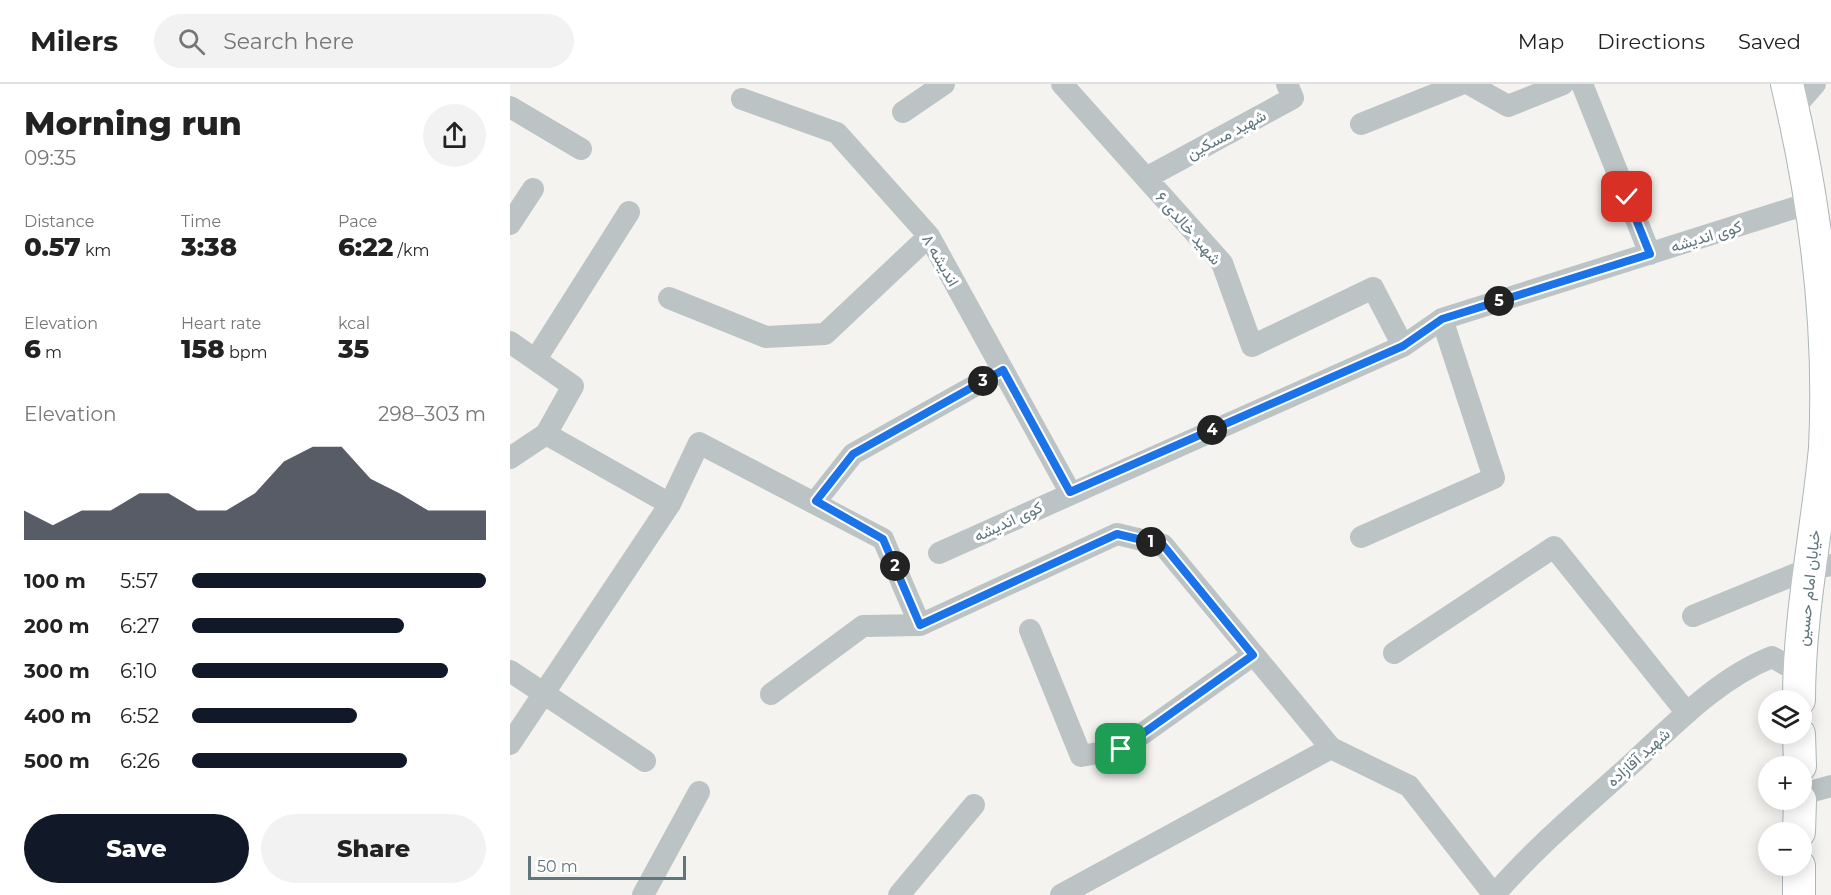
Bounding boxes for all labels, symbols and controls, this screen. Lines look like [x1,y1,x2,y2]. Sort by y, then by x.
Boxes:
search box [154,14,574,68]
text: Milers [30,24,118,58]
icon: search [175,25,208,58]
text: Search here [223,28,354,55]
text: Map [1518,29,1564,54]
text: Directions [1597,29,1705,54]
text: Saved [1738,29,1801,54]
text: Morning run [24,103,242,143]
button: share [423,104,486,167]
street label: شهید مسکین [1183,106,1270,164]
text: 09:35 [24,146,76,170]
pin [1601,171,1652,222]
icon: check [1610,180,1643,213]
street label: شهید خالدی ۶ [1151,188,1225,269]
text: Distance [24,212,94,231]
text: Time [181,212,221,231]
text: Pace [338,212,377,231]
street label: کوی اندیشه [1668,217,1744,257]
text: 0.57 [24,231,81,263]
text: 3:38 [181,231,237,263]
text: 6:22 [338,231,393,263]
street label: اندیشه ۸ [918,231,963,290]
text: km [81,241,111,260]
text: /km [393,241,429,260]
pin: 5 [1484,286,1514,316]
text: 5 [1494,291,1504,310]
text: Elevation [24,314,98,333]
text: Heart rate [181,314,261,333]
text: kcal [338,314,370,333]
text: 6 [24,333,41,365]
text: 158 [181,333,225,365]
text: 35 [338,333,369,365]
text: m [41,343,62,362]
text: bpm [225,343,268,362]
pin: 3 [968,366,998,396]
text: 3 [978,371,988,390]
text: Elevation [24,402,116,426]
text: 298–303 m [378,402,486,426]
pin: 4 [1197,415,1227,445]
text: 4 [1206,420,1218,439]
street label: کوی اندیشه [971,497,1046,546]
pin: 1 [1136,527,1166,557]
street label: خیابان امام حسین [1793,529,1825,647]
text: 1 [1148,532,1154,551]
pin: 2 [880,551,910,581]
text: 2 [890,556,900,575]
text: 100 m [24,569,86,593]
text: 5:57 [120,569,158,593]
text: 200 m [24,614,90,638]
text: 6:27 [120,614,160,638]
text: 300 m [24,659,90,683]
text: 6:10 [120,659,157,683]
map controls [1758,690,1812,876]
button: layers [1758,690,1812,744]
text: 400 m [24,704,92,728]
text: 6:52 [120,704,159,728]
pin [1095,723,1146,774]
street label: شهید آقازاده [1603,724,1674,791]
icon: arrive [1104,732,1137,765]
text: 500 m [24,749,90,773]
text: 6:26 [120,749,160,773]
button: + [1758,756,1812,810]
button: Save [24,814,249,883]
button: Share [261,814,486,883]
button: − [1758,822,1812,876]
scale bar [528,853,686,880]
text: 50 m [537,857,578,876]

